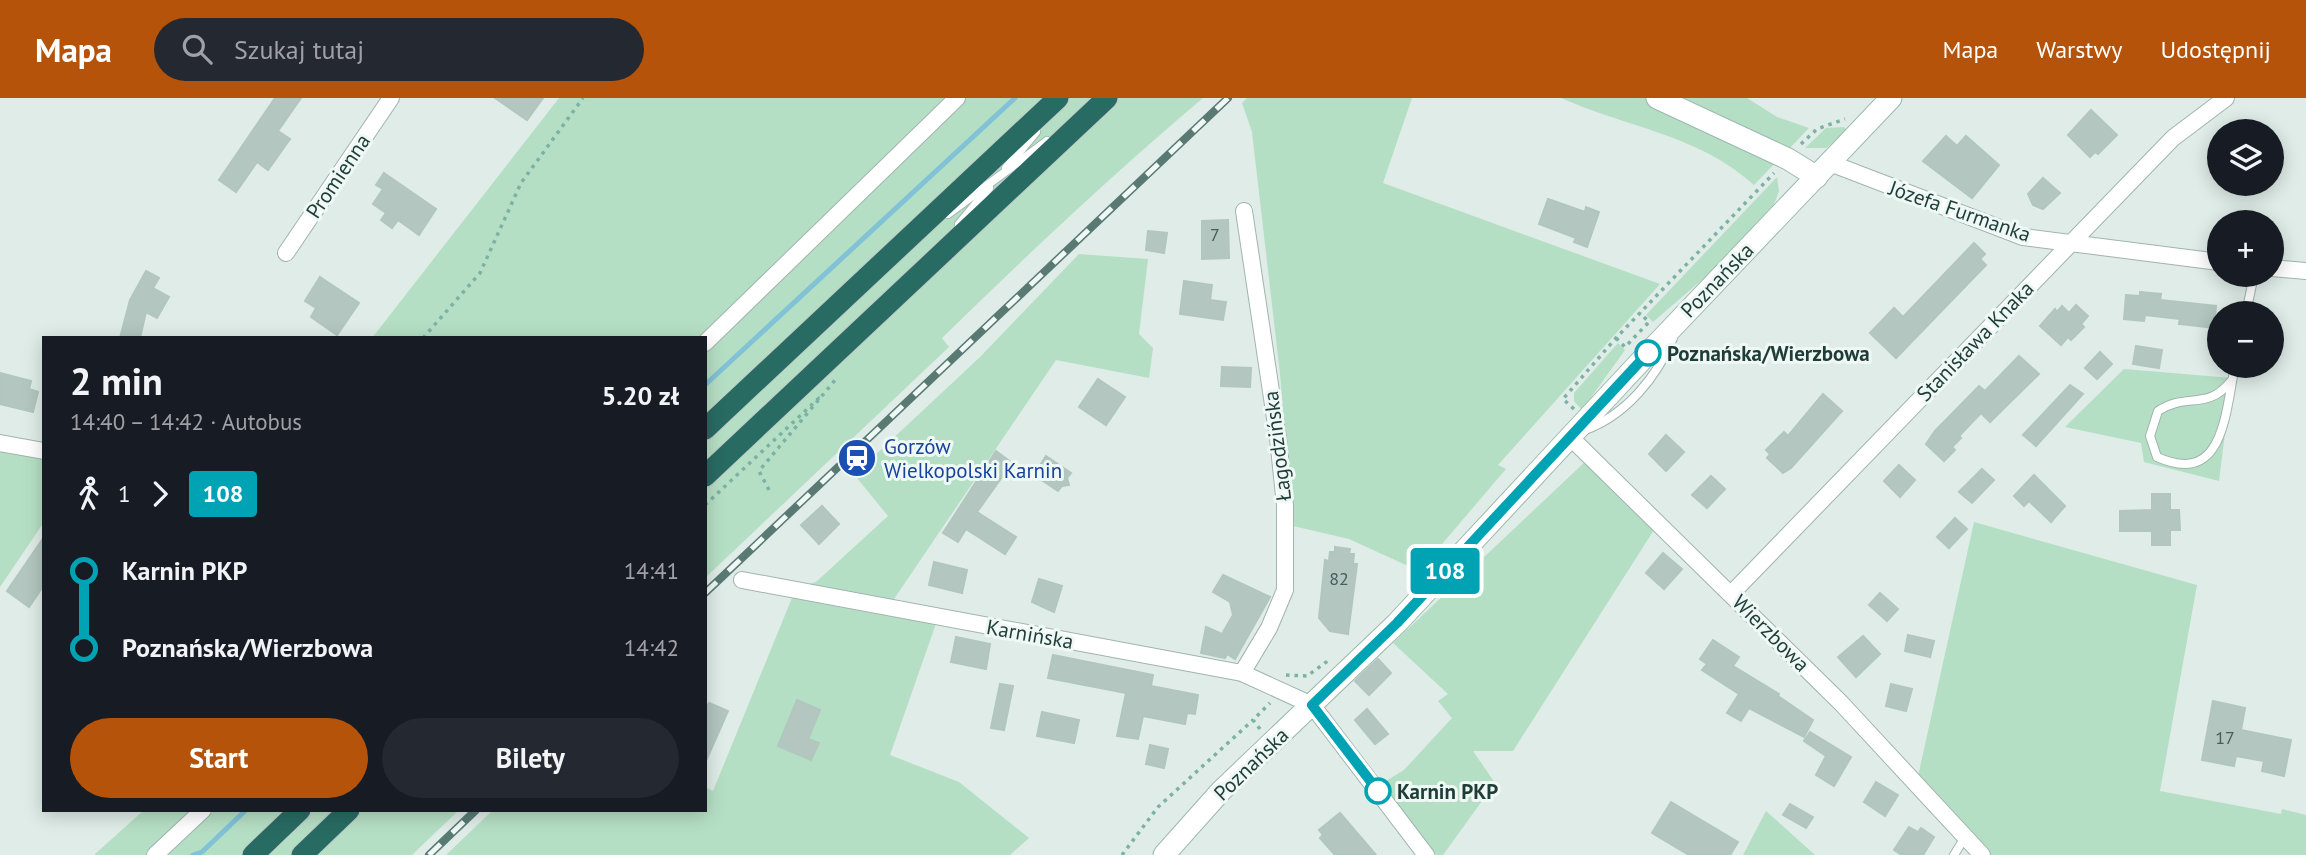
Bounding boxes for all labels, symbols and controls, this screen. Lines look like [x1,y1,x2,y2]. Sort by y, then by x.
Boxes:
search box [154,18,644,81]
text: Mapa [35,28,112,71]
icon: search [178,30,216,68]
text: Szukaj tutaj [234,33,364,66]
text: Mapa [1943,34,1998,65]
text: Warstwy [2036,34,2122,65]
text: Udostępnij [2160,34,2271,65]
map controls [2207,119,2284,378]
button: layers [2207,119,2284,196]
street label: Promienna [300,129,376,223]
street label: Józefa Furmanka [1885,174,2034,248]
button: + [2207,210,2284,287]
house number: 7 [1210,223,1220,246]
street label: Poznańska [1675,237,1759,323]
street label: Stanisława Knaka [1911,275,2039,407]
button: − [2207,301,2284,378]
marker: Poznańska/Wierzbowa [1635,340,1661,366]
place label: Poznańska/Wierzbowa [1667,340,1870,367]
text: 2 min [70,356,163,405]
text: 5.20 zł [602,379,679,412]
street label: Łagodzińska [1257,390,1297,502]
text: 14:40 – 14:42 · Autobus [70,407,302,436]
place label: Gorzów Wielkopolski Karnin [884,433,1062,484]
station icon: Gorzów Wielkopolski Karnin [836,437,878,479]
icon: walk [70,475,108,513]
icon: forward [141,475,179,513]
text: 108 [203,478,243,509]
text: 1 [118,479,131,508]
line badge: 108 [1405,548,1485,594]
text: Karnin PKP [122,554,247,587]
text: 108 [1425,555,1465,586]
text: 14:41 [624,556,679,585]
house number: 82 [1329,567,1349,590]
street label: Wierzbowa [1727,589,1815,677]
street label: Karnińska [984,613,1076,655]
text: Poznańska/Wierzbowa [122,631,373,664]
text: 14:42 [624,633,679,662]
button: Start [70,718,368,798]
button: Bilety [382,718,679,798]
street label: Poznańska [1208,722,1294,806]
house number: 17 [2215,726,2235,749]
marker: Karnin PKP [1365,778,1391,804]
place label: Karnin PKP [1397,778,1498,805]

